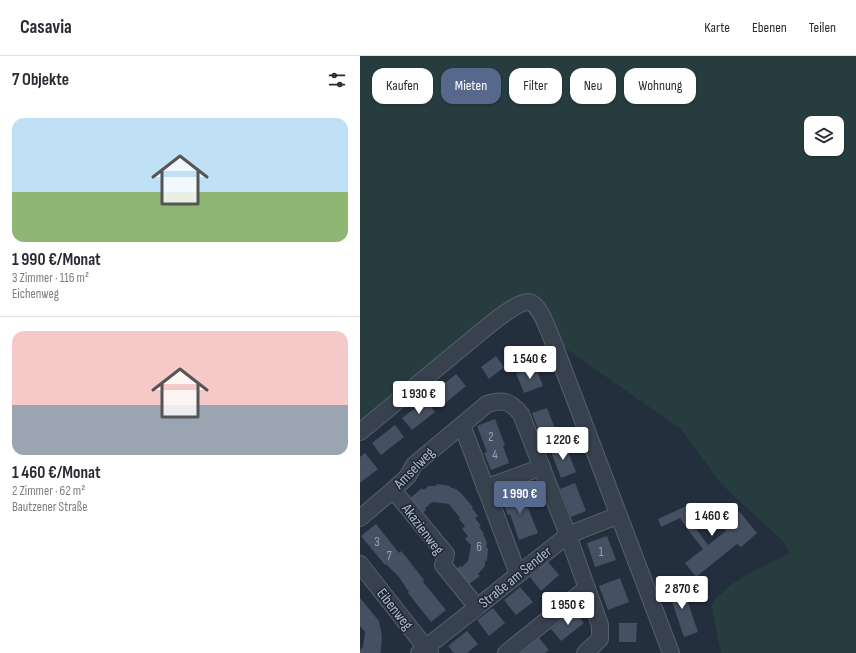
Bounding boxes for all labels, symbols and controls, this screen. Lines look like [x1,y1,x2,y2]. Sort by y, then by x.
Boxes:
text: Casavia [20,16,72,39]
text: Karte [704,19,730,36]
text: Ebenen [752,19,787,36]
text: Teilen [809,19,836,36]
chip: Kaufen [372,68,433,104]
chip: Mieten [441,68,501,104]
chip: Filter [509,68,562,104]
chip: Neu [570,68,616,104]
chip: Wohnung [624,68,696,104]
icon: filters [326,69,348,91]
text: 7 Objekte [12,70,69,90]
map controls [804,116,844,156]
button: layers [804,116,844,156]
icon: home [144,144,216,216]
text: 1 990 €/Monat [12,250,101,270]
text: 3 Zimmer · 116 m² [12,270,89,286]
text: Eichenweg [12,286,59,302]
pin: 1 540 € [493,346,567,380]
text: 1 540 € [513,351,547,367]
icon: home [144,357,216,429]
pin: 1 930 € [382,381,456,415]
text: 1 930 € [402,386,436,402]
pin: 1 220 € [526,427,600,461]
house number: 2 [488,429,494,445]
text: 1 220 € [546,432,580,448]
street label: Amselweg [389,443,439,494]
house number: 4 [492,447,498,463]
text: 1 460 €/Monat [12,463,101,483]
pin: 1 990 € [483,481,557,515]
text: 2 Zimmer · 62 m² [12,483,85,499]
text: 1 990 € [503,486,537,502]
text: Bautzener Straße [12,499,87,515]
street label: Akazienweg [397,499,448,559]
pin: 1 460 € [675,503,749,537]
text: 1 460 € [695,508,729,524]
house number: 3 [374,534,380,550]
house number: 6 [476,539,482,555]
street label: Straße am Sender [475,542,556,613]
house number: 1 [599,544,604,560]
house number: 7 [386,548,392,564]
pin: 2 870 € [645,576,719,610]
text: 2 870 € [665,581,699,597]
street label: Eibenweg [372,585,417,634]
pin: 1 950 € [531,592,605,626]
text: 1 950 € [551,597,585,613]

